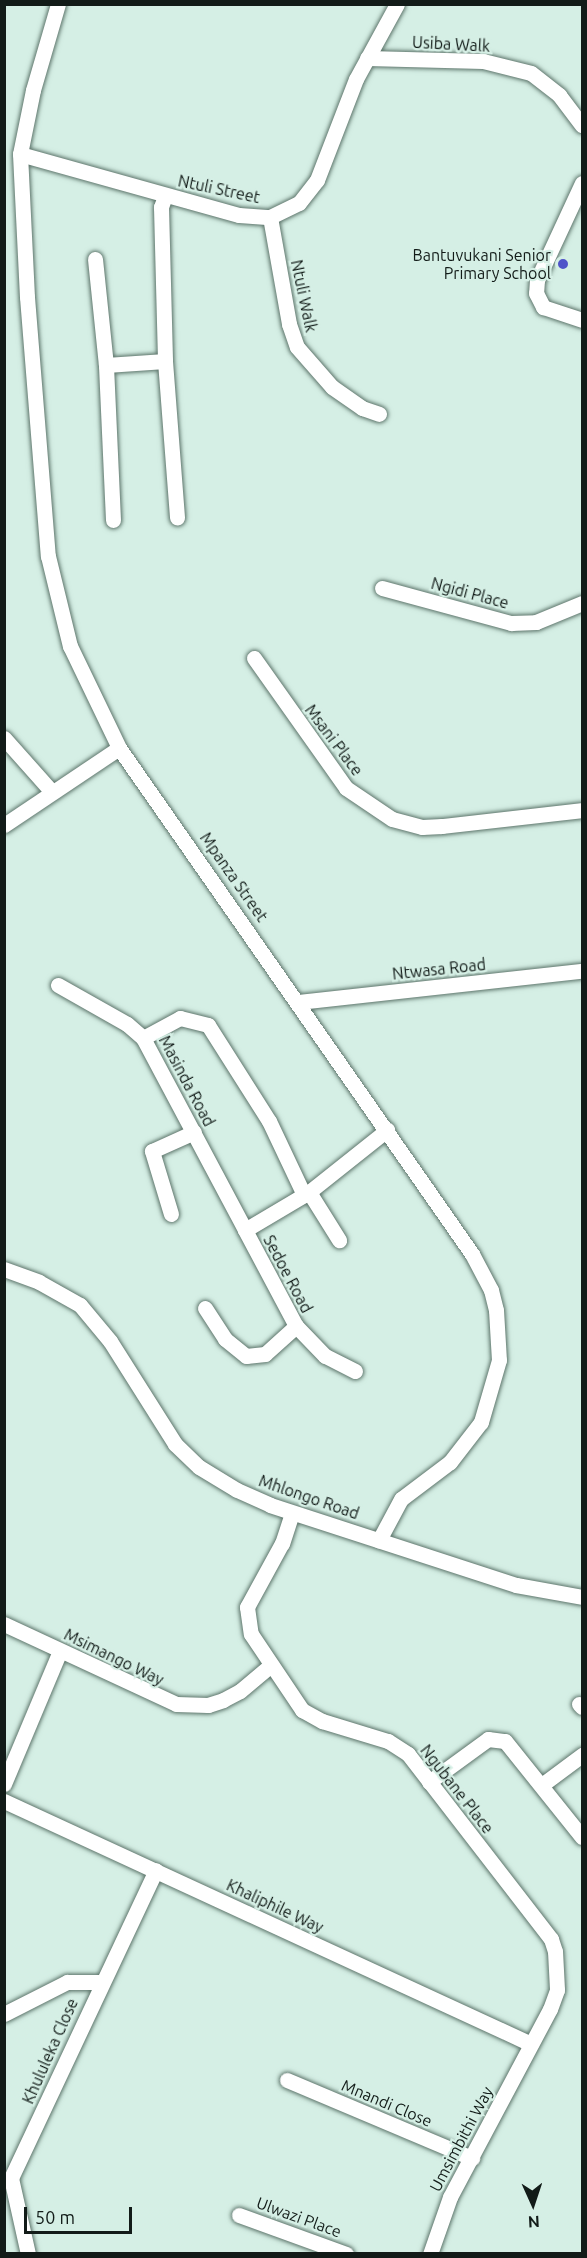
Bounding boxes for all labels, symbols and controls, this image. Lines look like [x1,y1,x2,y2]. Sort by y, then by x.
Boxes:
street label: Usiba Walk [412,32,490,56]
street label: Ntuli Street [176,171,262,207]
place label: Bantuvukani Senior Primary School [413,245,551,283]
marker: Bantuvukani Senior Primary School [556,257,570,271]
street label: Ntuli Walk [287,258,321,334]
street label: Ngidi Place [429,573,511,613]
street label: Msani Place [301,701,367,779]
street label: Mpanza Street [196,829,272,925]
street label: Ntwasa Road [391,955,487,983]
street label: Masinda Road [155,1032,219,1130]
street label: Sedoe Road [259,1232,317,1316]
street label: Mhlongo Road [256,1471,362,1523]
street label: Msimango Way [61,1625,167,1689]
street label: Ngubane Place [416,1741,498,1837]
street label: Khaliphile Way [224,1875,326,1937]
street label: Khululeka Close [18,1995,82,2107]
street label: Mnandi Close [339,2075,435,2131]
street label: Umsimbithi Way [425,2083,497,2195]
north arrow [503,2174,563,2234]
street label: Ulwazi Place [254,2193,344,2241]
scale bar [27,2195,135,2233]
text: 50 m [35,2207,75,2227]
text: N [528,2213,540,2231]

